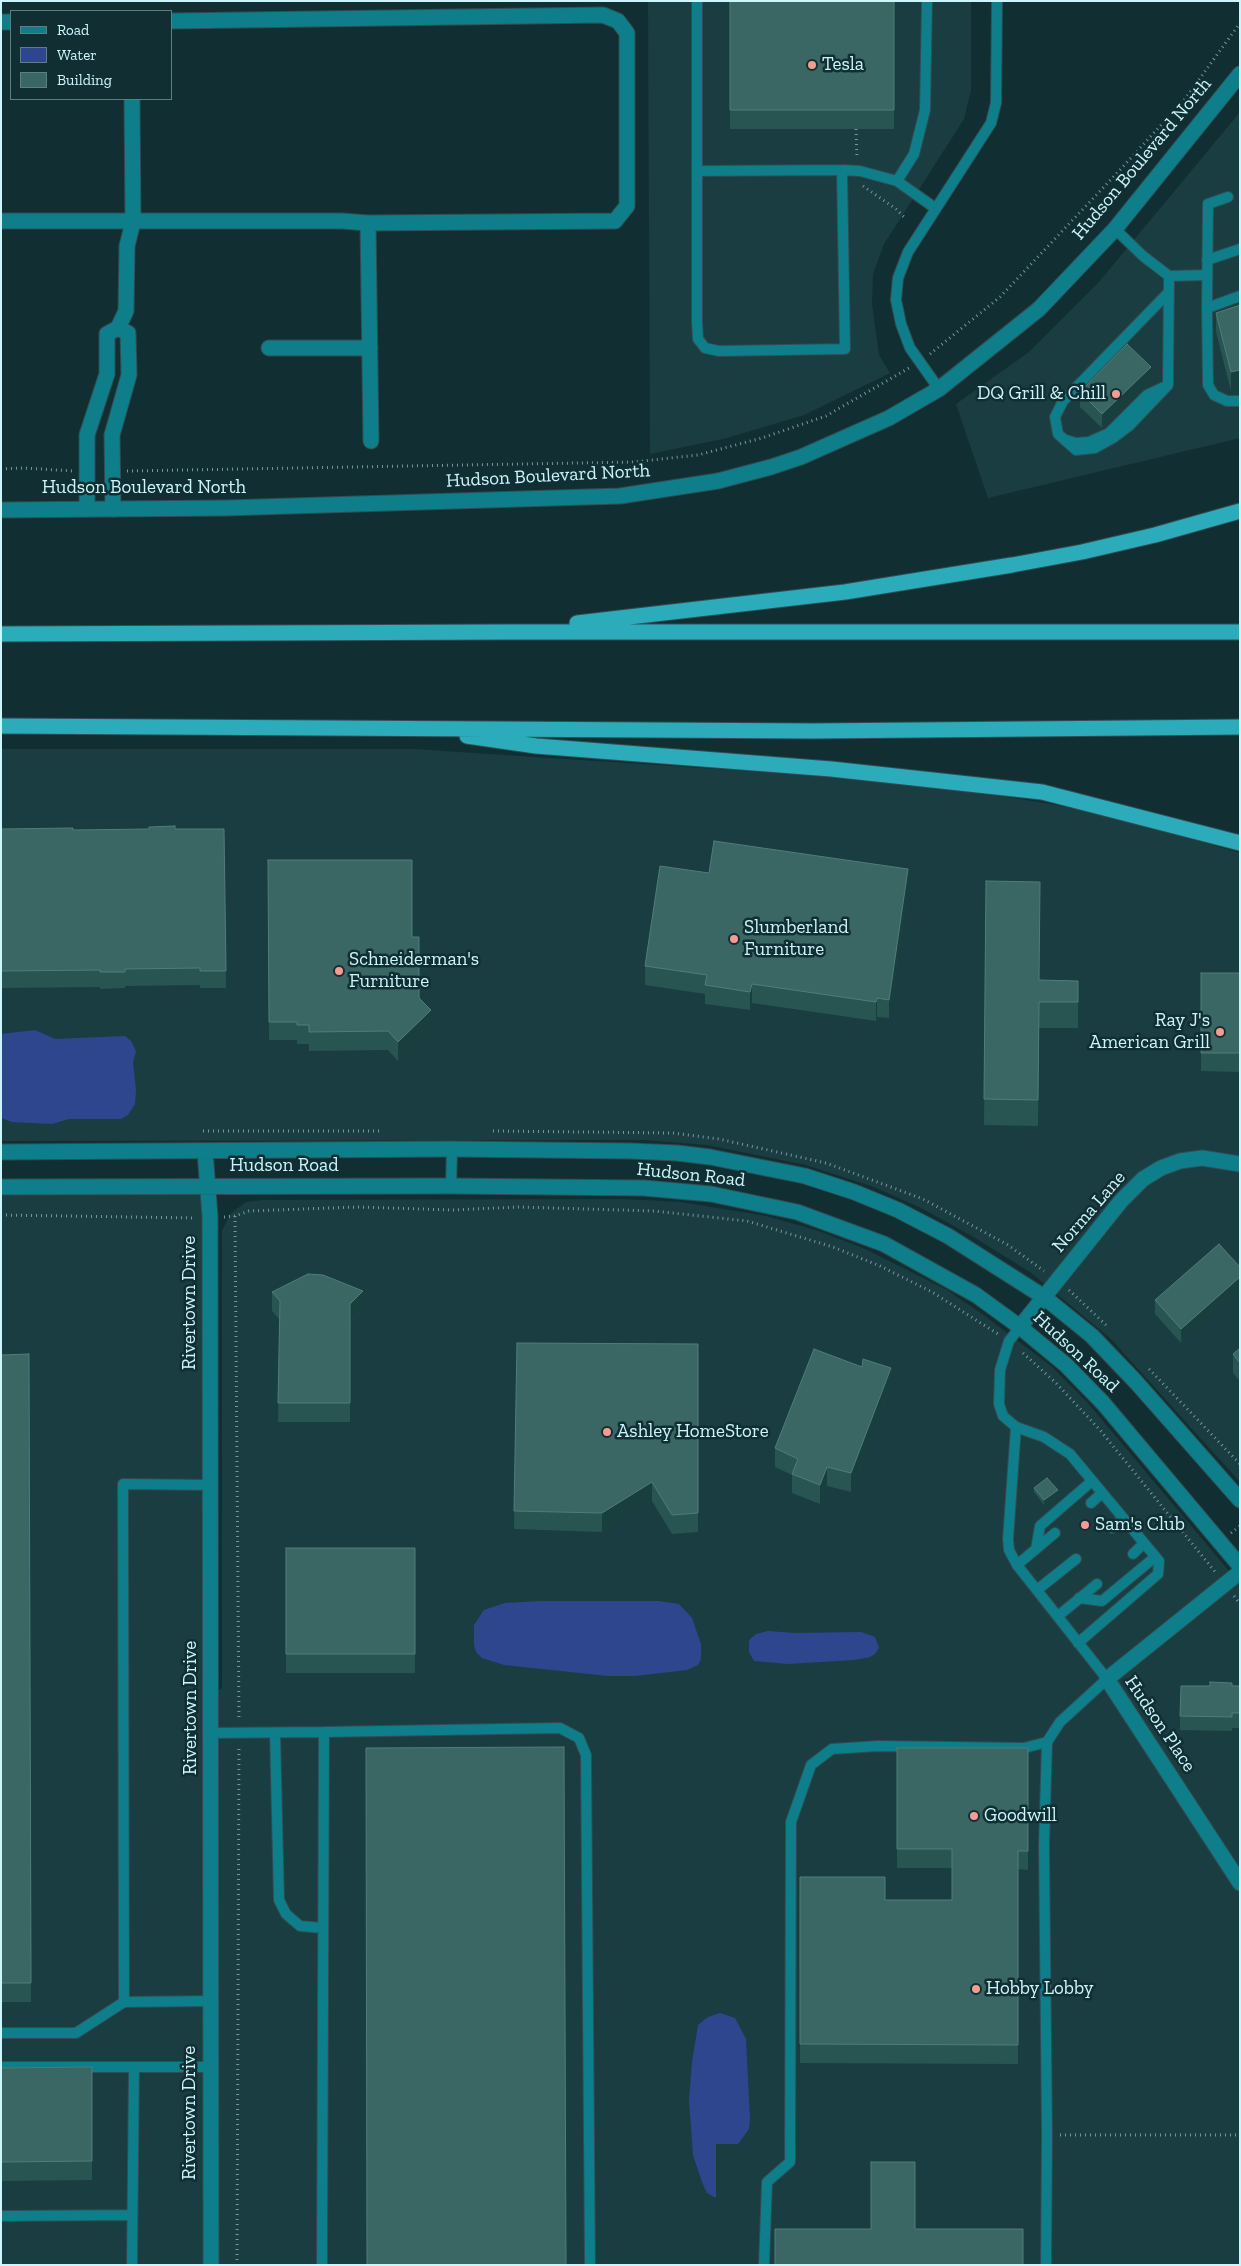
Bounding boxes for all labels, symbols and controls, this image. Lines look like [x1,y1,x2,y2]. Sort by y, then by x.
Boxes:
legend [10,10,172,100]
text: Road [57,21,89,39]
text: Water [57,46,97,64]
place label: Tesla [822,54,864,76]
marker: Tesla [806,59,818,71]
text: Building [57,71,112,89]
street label: Hudson Boulevard North [1068,73,1216,245]
place label: DQ Grill & Chill [977,383,1106,405]
marker: DQ Grill & Chill [1110,388,1122,400]
street label: Hudson Boulevard North [445,459,651,493]
street label: Hudson Boulevard North [42,477,246,499]
place label: Slumberland Furniture [744,917,849,961]
marker: Slumberland Furniture [728,933,740,945]
place label: Schneiderman's Furniture [349,949,479,993]
marker: Schneiderman's Furniture [333,965,345,977]
place label: Ray J's American Grill [1089,1010,1210,1054]
marker: Ray J's American Grill [1214,1026,1226,1038]
street label: Hudson Road [229,1155,339,1177]
street label: Hudson Road [636,1158,746,1192]
street label: Norma Lane [1047,1167,1131,1257]
street label: Rivertown Drive [179,1236,201,1370]
street label: Hudson Road [1028,1306,1124,1398]
place label: Ashley HomeStore [617,1421,769,1443]
marker: Ashley HomeStore [601,1426,613,1438]
place label: Sam's Club [1095,1514,1185,1536]
marker: Sam's Club [1079,1519,1091,1531]
street label: Rivertown Drive [180,1641,202,1775]
street label: Hudson Place [1119,1672,1201,1776]
place label: Goodwill [984,1805,1057,1827]
marker: Goodwill [968,1810,980,1822]
place label: Hobby Lobby [986,1978,1093,2000]
marker: Hobby Lobby [970,1983,982,1995]
street label: Rivertown Drive [179,2046,201,2180]

